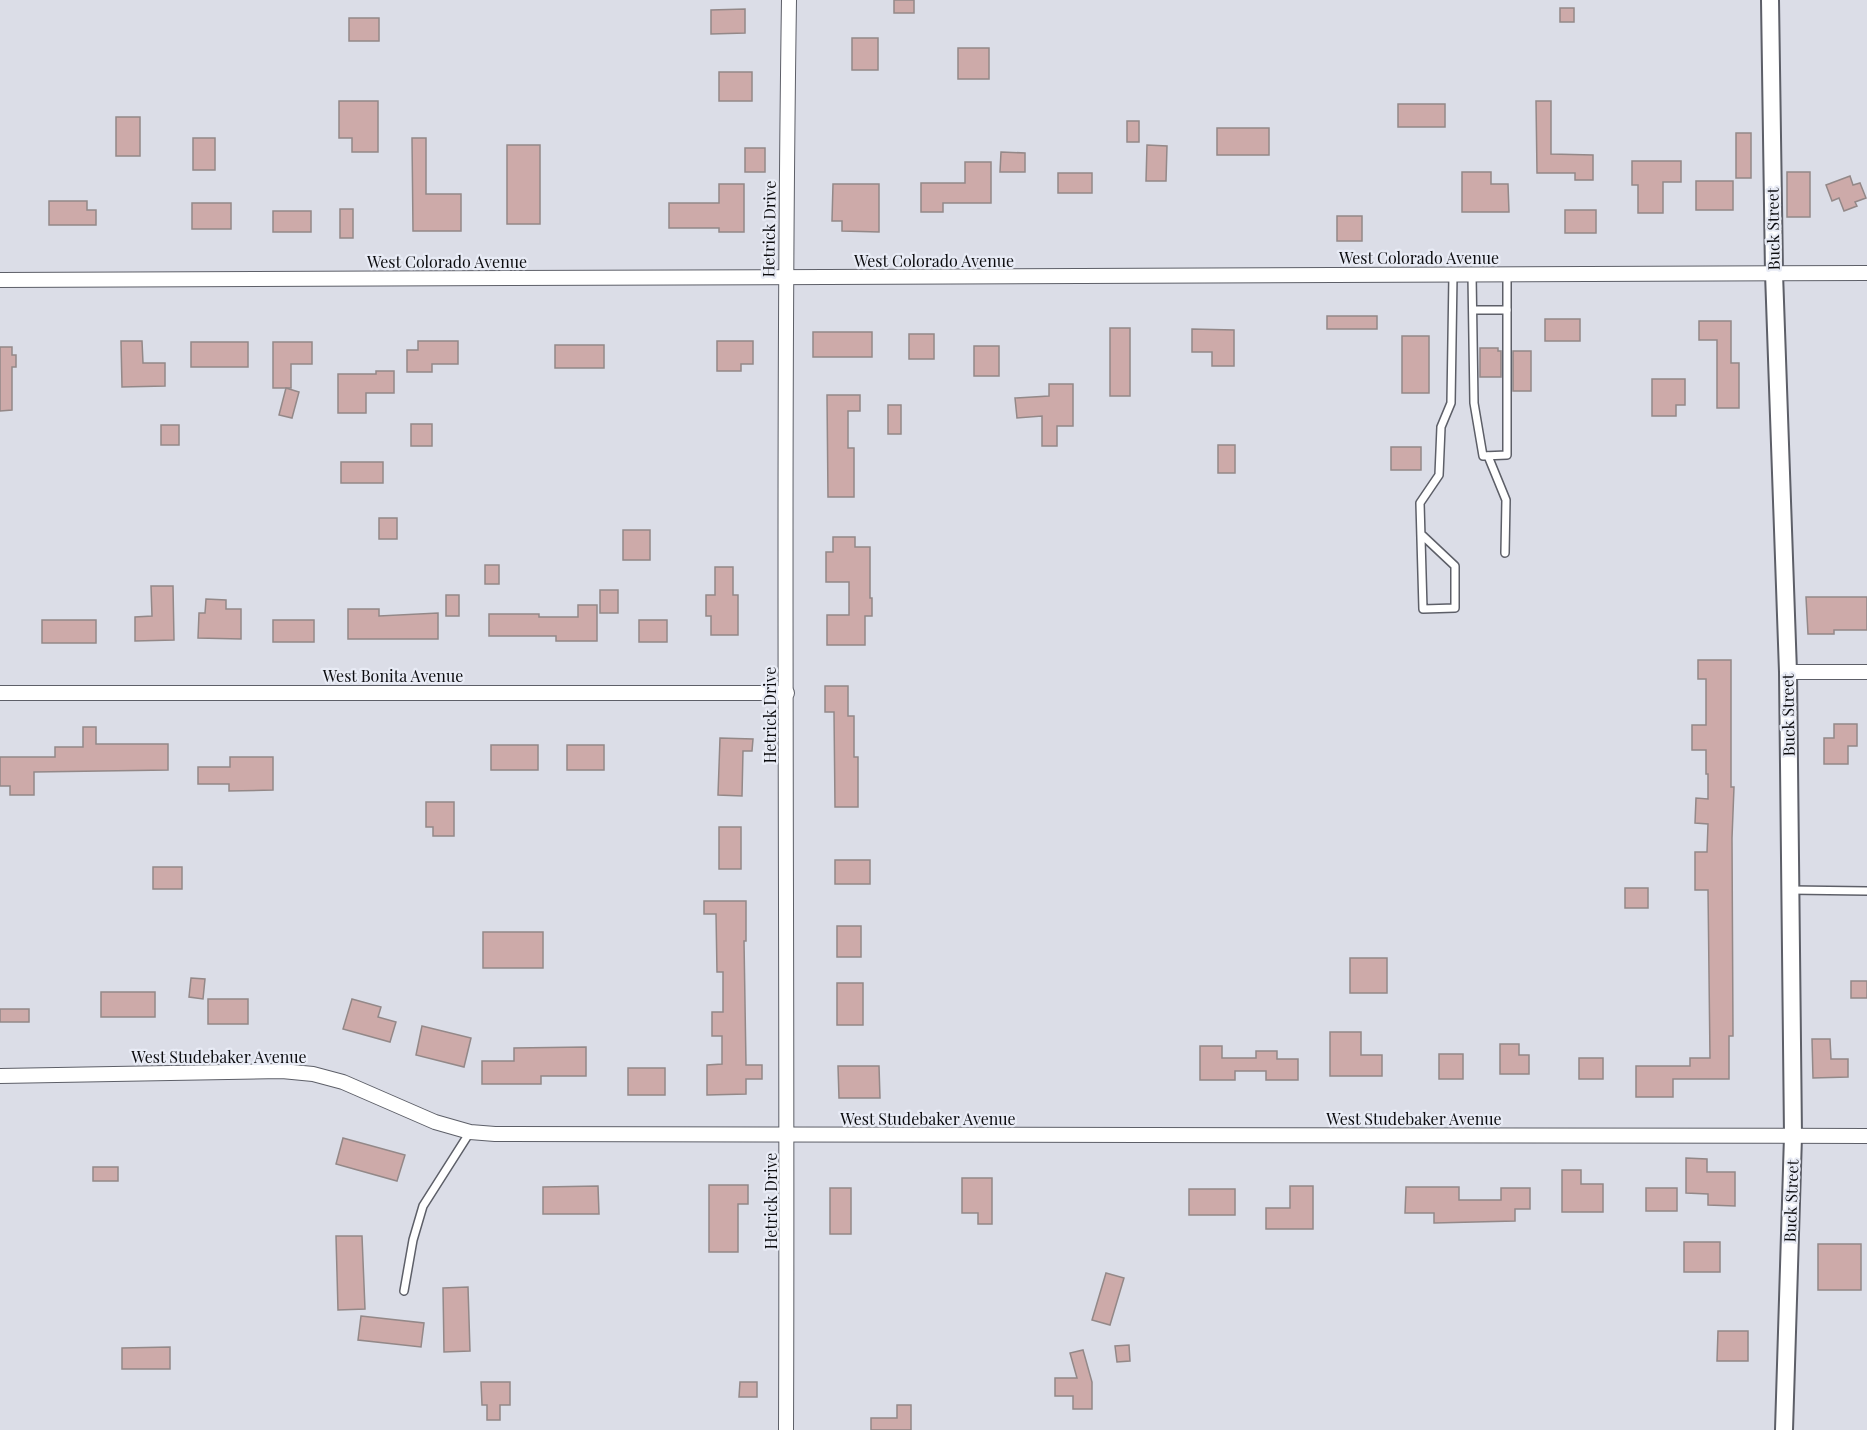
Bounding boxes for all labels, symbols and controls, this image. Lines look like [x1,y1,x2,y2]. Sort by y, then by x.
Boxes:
street label: Hetrick Drive [757,180,780,278]
street label: Buck Street [1761,187,1784,270]
street label: West Colorado Avenue [1338,247,1499,268]
street label: West Colorado Avenue [853,250,1014,271]
street label: West Colorado Avenue [366,251,527,272]
street label: West Bonita Avenue [322,665,463,686]
street label: Hetrick Drive [759,667,780,763]
street label: Buck Street [1776,673,1799,756]
street label: West Studebaker Avenue [130,1046,307,1067]
street label: West Studebaker Avenue [839,1108,1016,1129]
street label: West Studebaker Avenue [1325,1108,1502,1129]
street label: Hetrick Drive [760,1153,781,1249]
street label: Buck Street [1779,1159,1802,1243]

